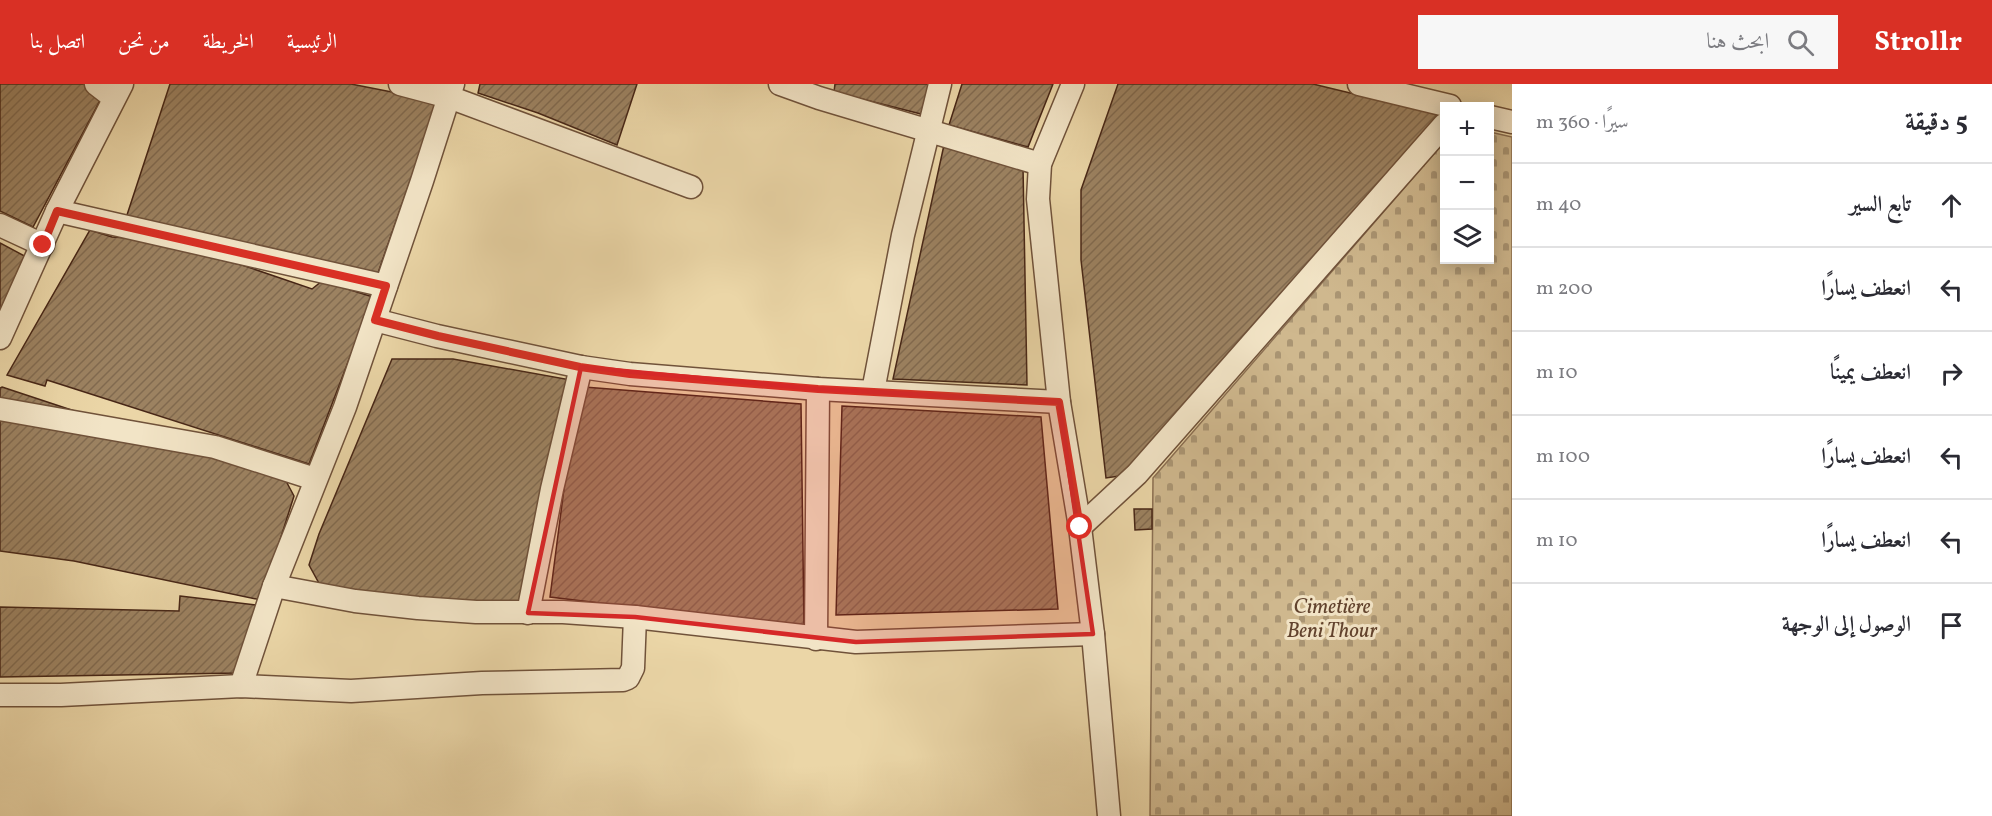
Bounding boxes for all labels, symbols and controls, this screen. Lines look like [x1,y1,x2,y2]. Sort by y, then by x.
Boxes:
search box [1418,15,1838,69]
text: Strollr [1874,23,1962,62]
icon: search [1784,26,1817,59]
text: ابحث هنا [1706,27,1769,58]
text: اتصل بنا [30,28,85,57]
text: من نحن [118,28,170,57]
text: الخريطة [203,28,254,57]
text: الرئيسية [287,28,337,57]
map controls [1440,102,1494,264]
button: + [1440,102,1494,156]
text: 5 دقيقة [1905,105,1968,141]
text: سيرًا · 360 m [1536,109,1629,137]
button: − [1440,156,1494,210]
icon: ahead [1935,189,1968,222]
text: تابع السير [1849,190,1911,221]
text: 40 m [1536,191,1581,219]
button: layers [1440,210,1494,264]
route end [29,231,55,257]
icon: left [1935,273,1968,306]
text: انعطف يسارًا [1821,274,1911,305]
text: 200 m [1536,275,1593,303]
icon: right [1935,357,1968,390]
text: انعطف يمينًا [1830,358,1911,389]
text: 10 m [1536,359,1577,387]
icon: left [1935,441,1968,474]
text: انعطف يسارًا [1821,442,1911,473]
text: 100 m [1536,443,1590,471]
route start [1066,513,1092,539]
icon: left [1935,525,1968,558]
text: انعطف يسارًا [1821,526,1911,557]
text: 10 m [1536,527,1577,555]
park label: Cimetière Beni Thour [1287,593,1377,646]
icon: arrive [1935,609,1968,642]
text: الوصول إلى الوجهة [1782,610,1911,641]

